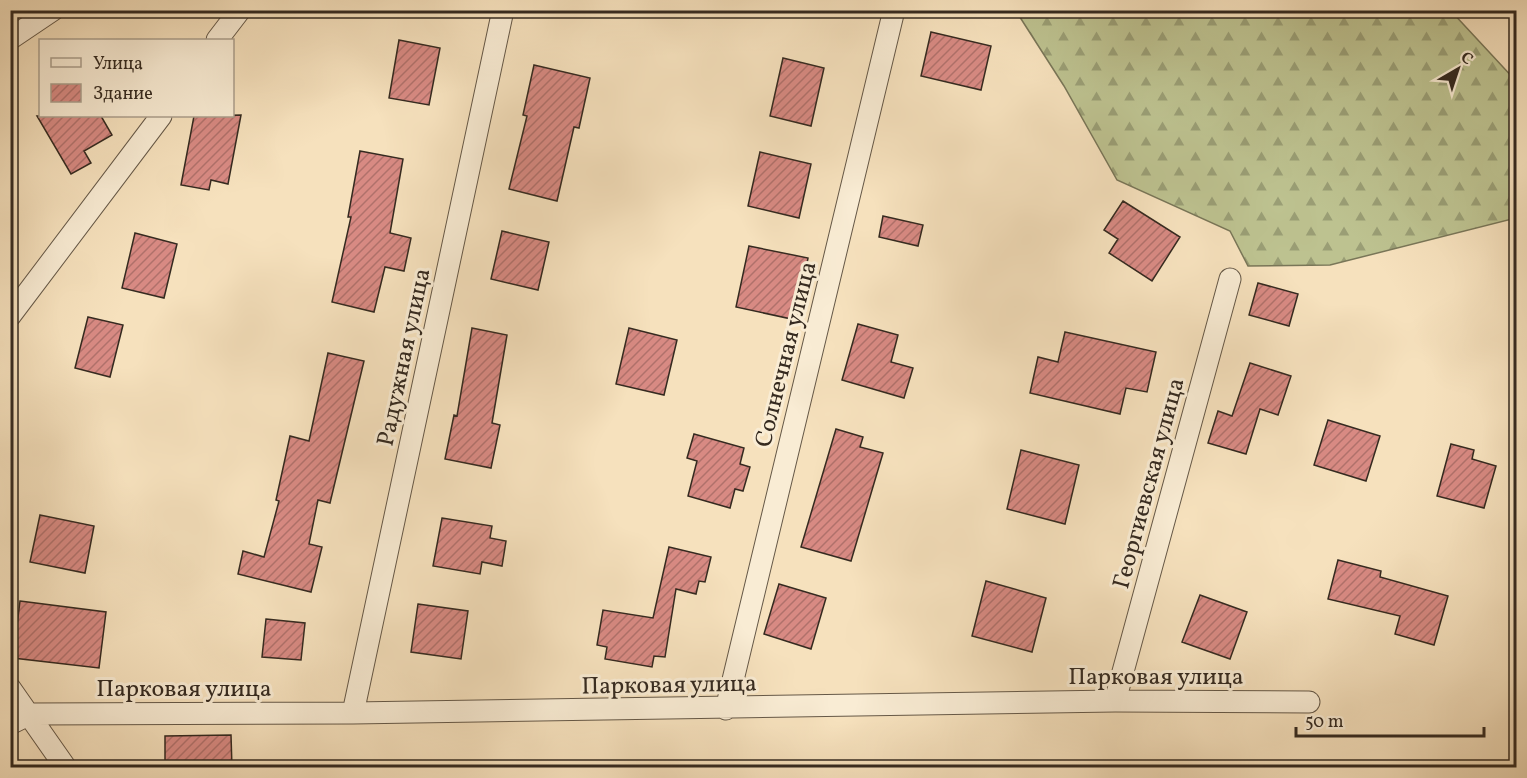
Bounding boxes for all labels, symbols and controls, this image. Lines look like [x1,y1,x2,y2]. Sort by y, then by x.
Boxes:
legend [39,39,234,117]
north arrow [1428,39,1488,99]
text: С [1455,47,1477,71]
text: Улица [93,52,143,77]
text: Здание [93,82,153,107]
street label: Солнечная улица [747,258,826,451]
street label: Радужная улица [369,265,440,450]
street label: Георгиевская улица [1105,374,1194,593]
street label: Парковая улица [1068,661,1244,695]
street label: Парковая улица [581,667,757,705]
street label: Парковая улица [96,673,272,707]
scale bar [1296,700,1484,738]
text: 50 m [1305,710,1344,735]

